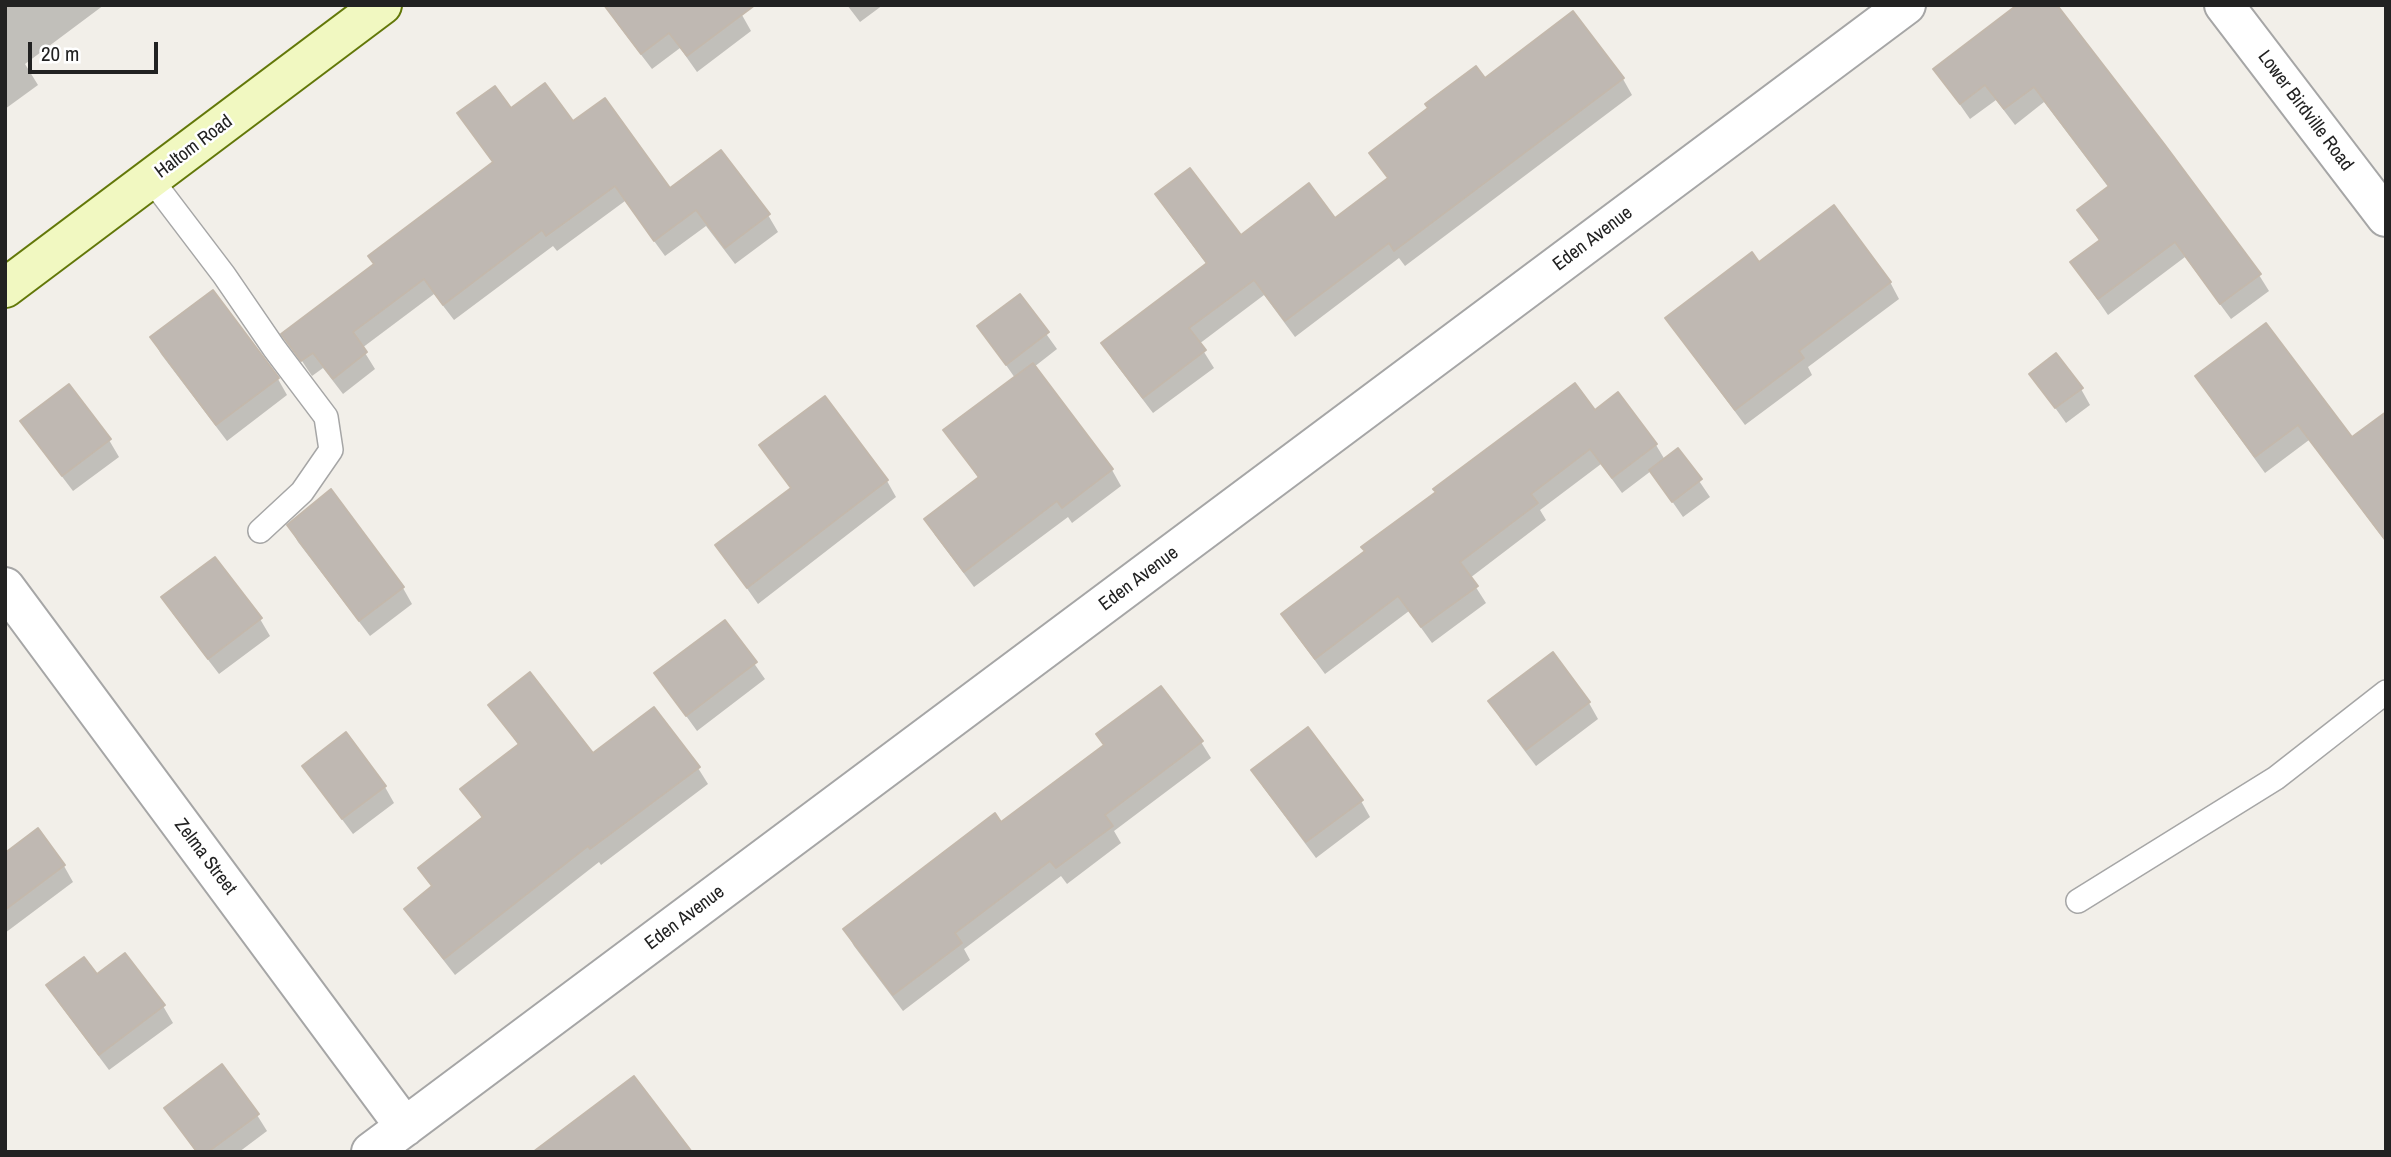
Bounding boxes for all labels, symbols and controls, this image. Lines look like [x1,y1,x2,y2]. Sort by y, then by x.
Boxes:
scale bar [32,28,161,72]
text: 20 m [41,39,79,68]
street label: Lower Birdville Road [2252,46,2358,176]
street label: Haltom Road [151,111,237,183]
street label: Eden Avenue [1549,202,1637,276]
street label: Eden Avenue [1095,542,1183,616]
street label: Zelma Street [169,815,241,899]
street label: Eden Avenue [641,881,729,955]

